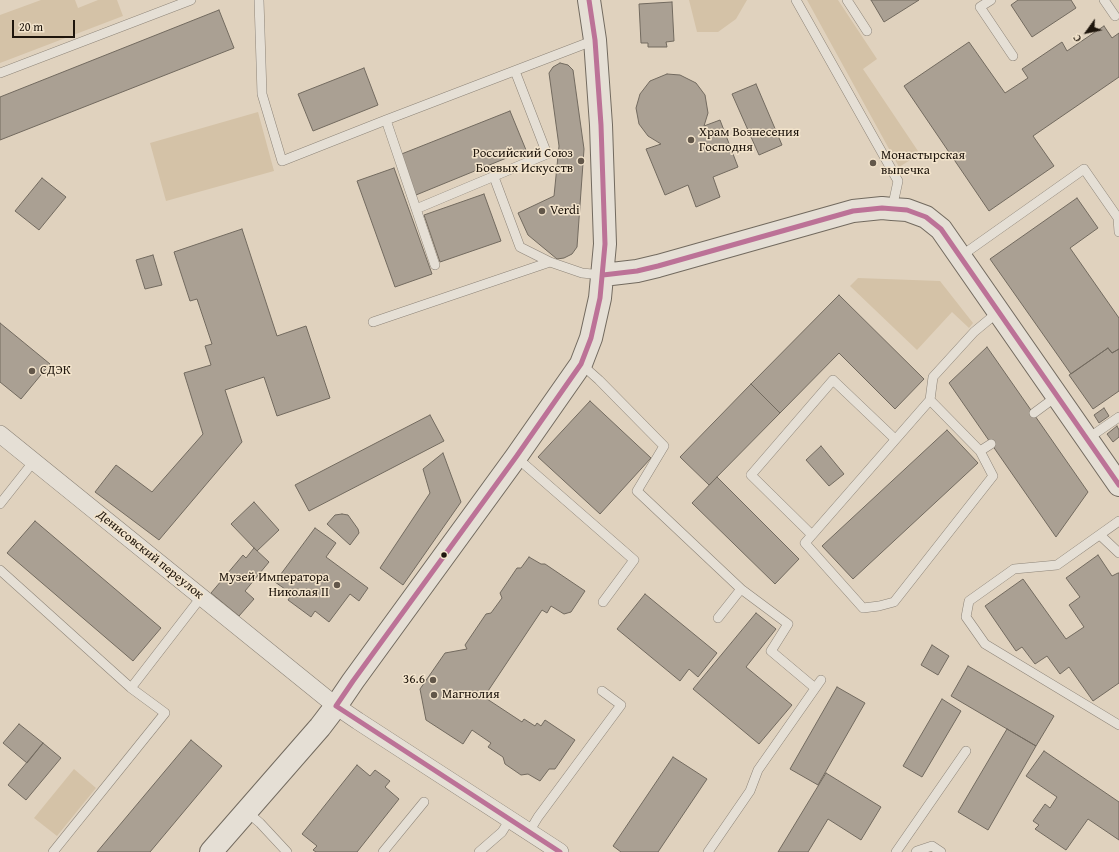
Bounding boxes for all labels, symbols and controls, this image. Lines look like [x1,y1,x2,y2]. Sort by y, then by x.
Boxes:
scale bar [14,12,77,38]
north arrow [1067,12,1107,52]
text: 20 m [19,18,43,35]
text: С [1069,32,1085,46]
place label: Храм Вознесения Господня [699,125,799,156]
marker: Храм Вознесения Господня [686,135,696,145]
place label: Российский Союз Боевых Искусств [473,146,573,177]
place label: Монастырская выпечка [881,148,965,179]
marker: Российский Союз Боевых Искусств [576,156,586,166]
marker: Монастырская выпечка [868,158,878,168]
place label: Verdi [550,203,580,219]
marker: Verdi [537,206,547,216]
place label: СДЭК [40,363,71,379]
marker: СДЭК [27,366,37,376]
street label: Денисовский переулок [93,507,207,603]
unlabelled marker [439,550,449,560]
place label: Музей Императора Николая II [219,570,329,601]
marker: Музей Императора Николая II [332,580,342,590]
place label: 36.6 [403,672,425,688]
marker: 36.6 [428,675,438,685]
place label: Магнолия [442,687,500,703]
marker: Магнолия [429,690,439,700]

